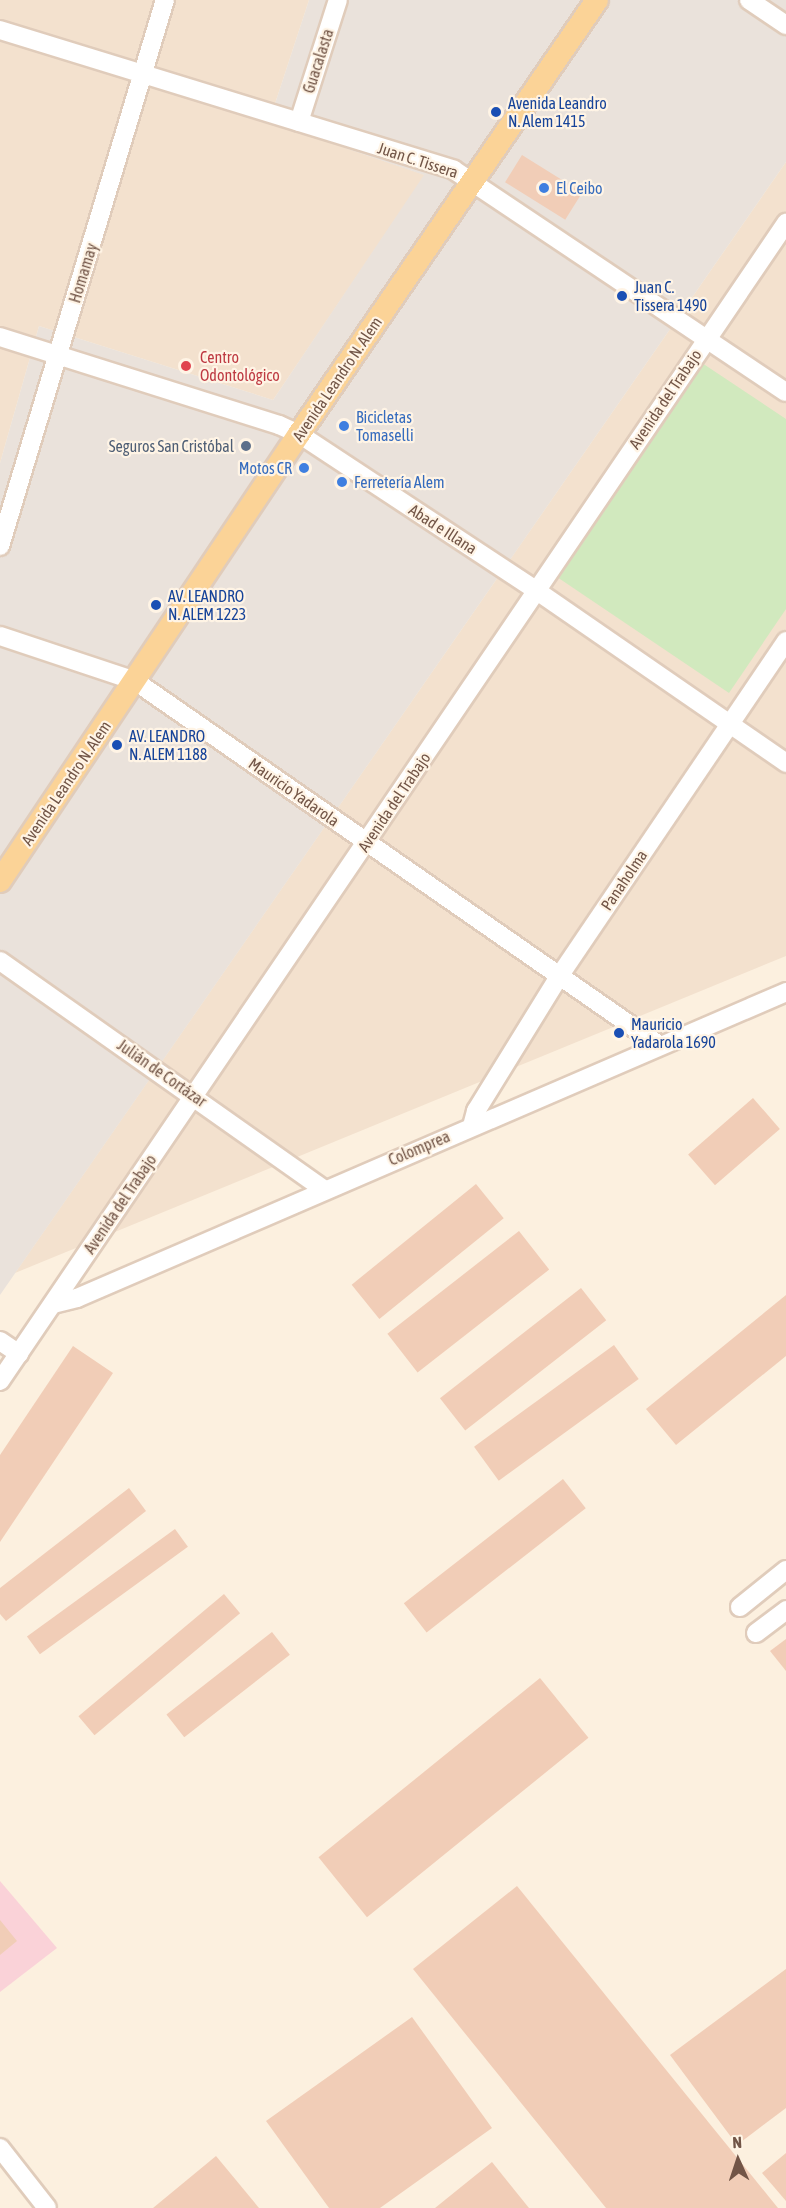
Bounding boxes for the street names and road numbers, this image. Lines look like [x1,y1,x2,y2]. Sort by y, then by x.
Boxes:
street label: Guacalasta [299,26,337,96]
street label: Juan C. Tissera [375,138,461,182]
street label: Homamay [65,241,101,305]
street label: Avenida Leandro N. Alem [288,313,386,445]
street label: Avenida del Trabajo [625,346,705,452]
street label: Abad e Illana [405,500,481,558]
street label: Avenida Leandro N. Alem [17,717,115,849]
street label: Avenida del Trabajo [354,749,434,855]
street label: Mauricio Yadarola [245,754,343,830]
street label: Panaholma [597,846,651,914]
street label: Julián de Cortázar [114,1035,210,1111]
street label: Colomprea [385,1126,453,1170]
street label: Avenida del Trabajo [80,1151,160,1257]

